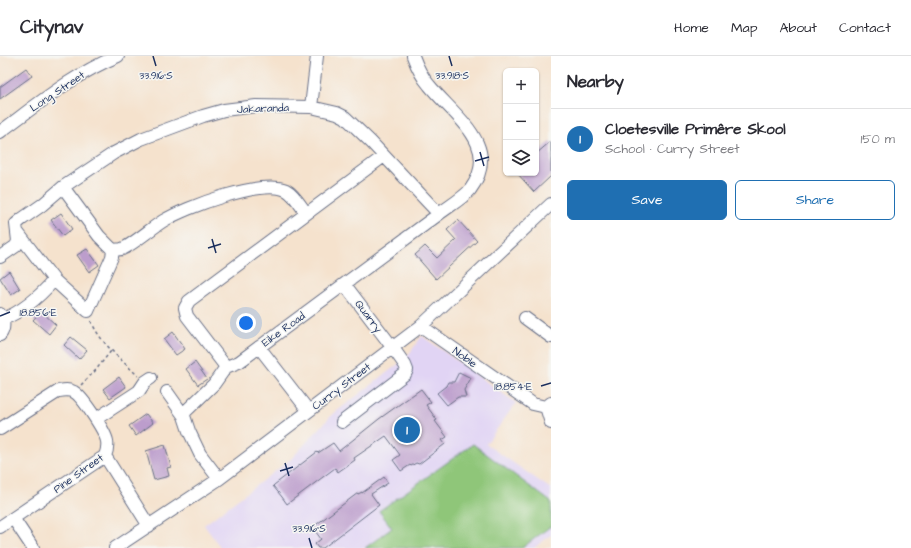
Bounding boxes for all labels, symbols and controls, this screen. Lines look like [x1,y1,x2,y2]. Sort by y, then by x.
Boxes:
text: Citynav [20,14,83,41]
text: Home [674,18,709,38]
text: Map [731,18,757,38]
text: About [779,18,817,38]
text: Contact [839,18,891,38]
street label: Long Street [27,67,89,116]
map controls [503,68,539,176]
button: + [503,68,539,104]
text: 33.916°S [139,69,173,83]
text: 33.918°S [435,69,469,83]
text: Nearby [567,70,624,94]
street label: Jakaranda [237,100,290,117]
button: − [503,104,539,140]
text: Cloetesville Primêre Skool [605,119,786,140]
text: 1 [579,130,581,148]
text: 150 m [861,130,895,148]
button: layers [503,140,539,176]
text: School · Curry Street [605,140,740,158]
button: Save [567,180,727,220]
button: Share [735,180,895,220]
street label: Quarry [351,297,386,336]
text: 18.856°E [19,306,57,320]
street label: Eike Road [258,308,308,350]
your location [236,313,256,333]
street label: Noble [449,344,480,371]
street label: Curry Street [309,359,375,414]
text: 18.854°E [494,380,532,394]
pin: 1 [394,415,420,445]
street label: Pine Street [50,450,107,497]
text: 33.916°S [292,522,326,536]

